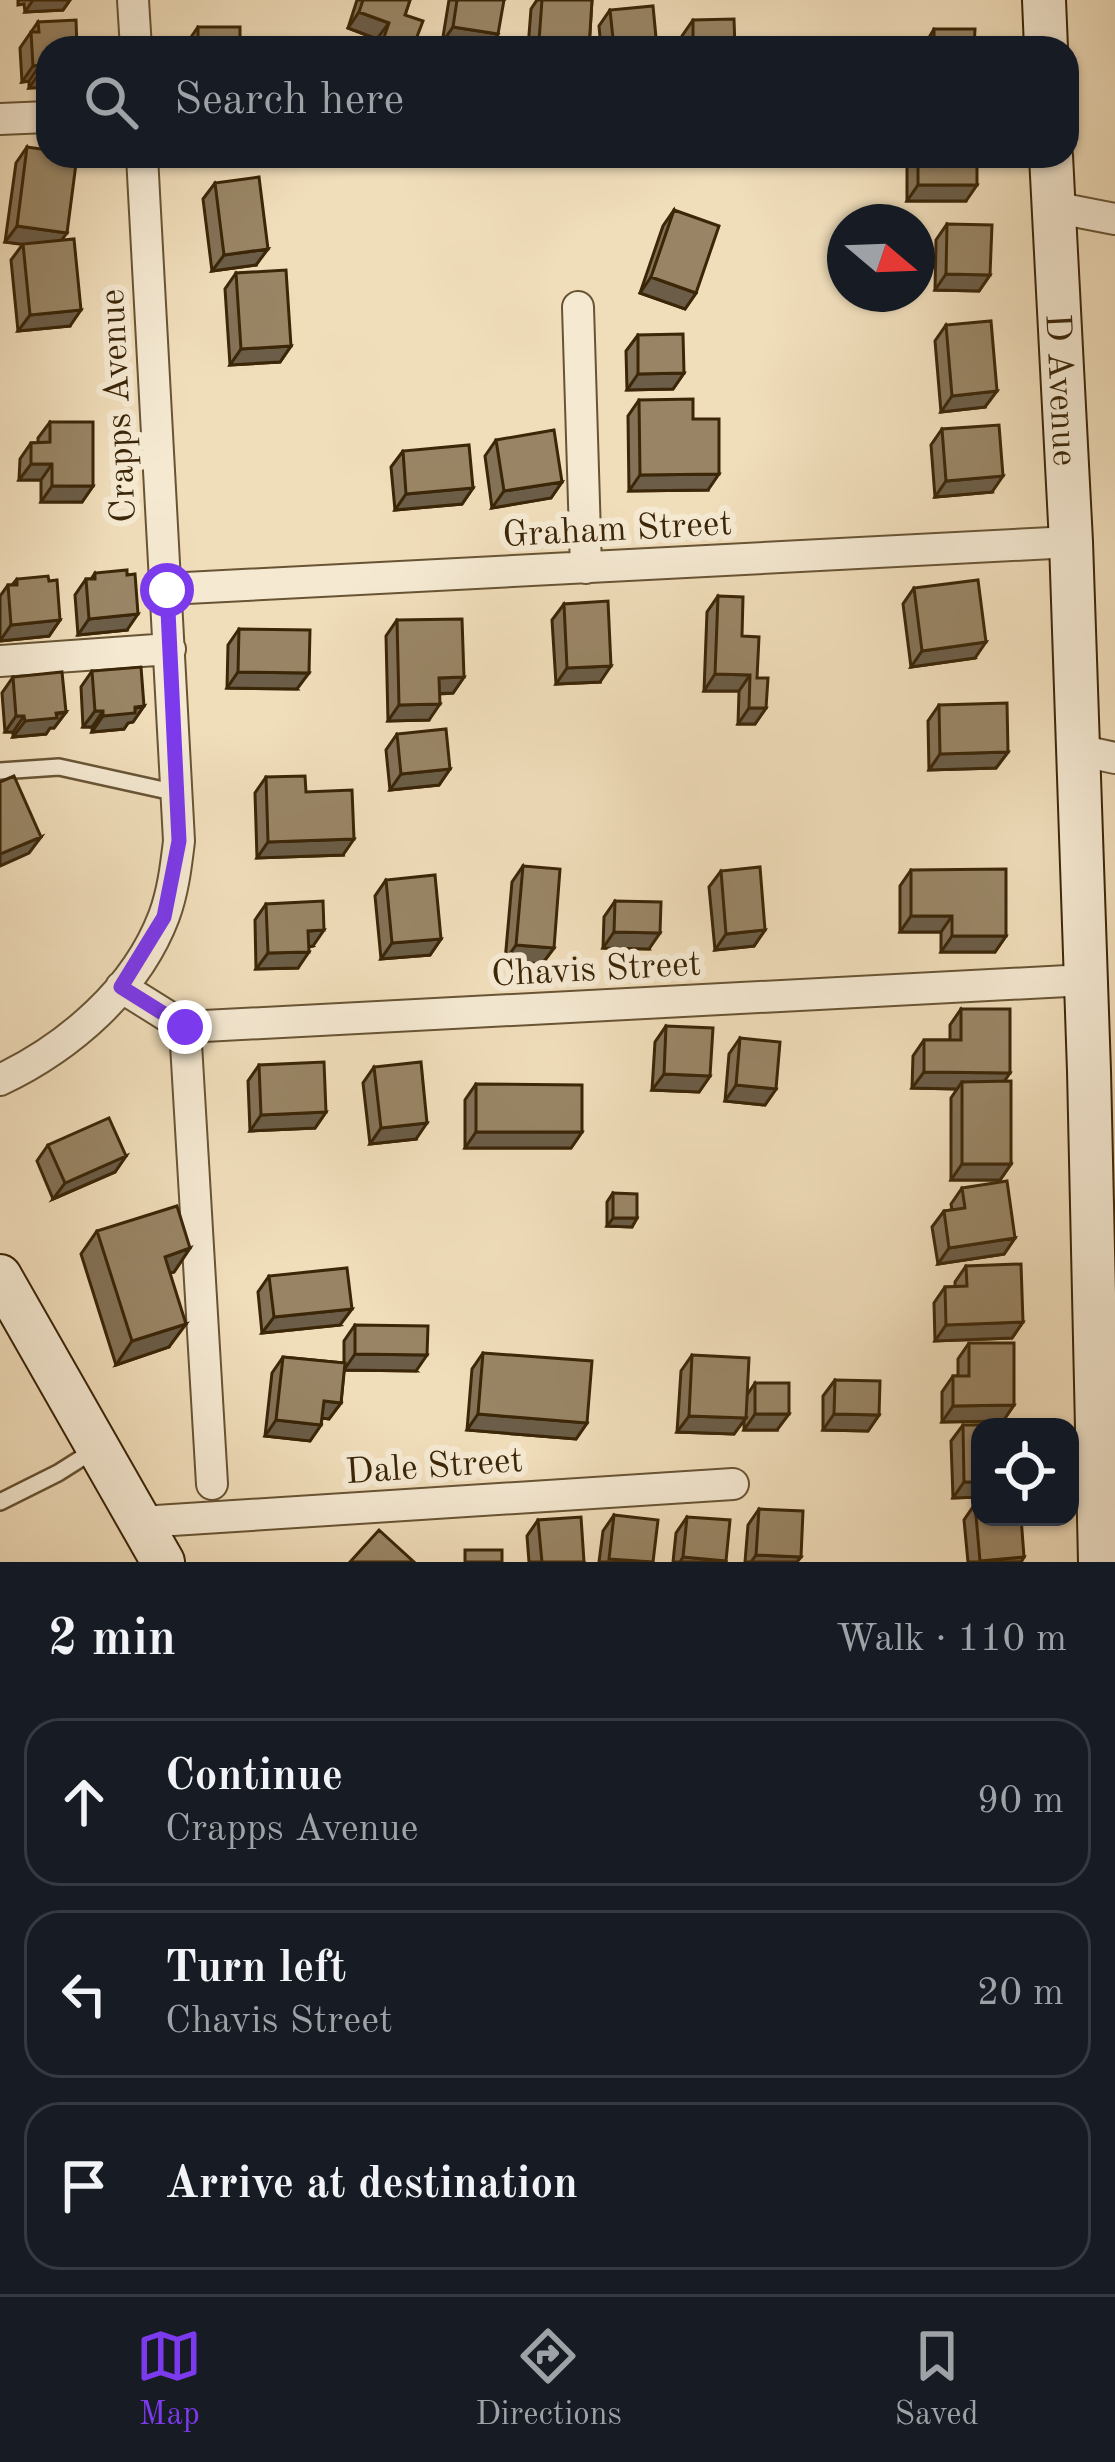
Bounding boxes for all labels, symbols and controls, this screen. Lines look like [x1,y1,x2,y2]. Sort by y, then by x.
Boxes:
search box [36,36,1079,168]
icon: search [78,69,144,135]
text: Search here [174,79,404,124]
north arrow [827,204,935,312]
street label: Crapps Avenue [96,288,144,524]
street label: D Avenue [1037,313,1081,467]
street label: Graham Street [501,507,733,555]
route start [140,563,194,617]
street label: Chavis Street [490,948,702,994]
route end [158,1000,212,1054]
map controls [971,1418,1079,1526]
button: locate [971,1418,1079,1526]
street label: Dale Street [344,1444,524,1492]
text: 2 min [48,1615,176,1666]
text: Walk · 110 m [836,1620,1067,1659]
text: Continue [165,1755,343,1800]
icon: ahead [51,1769,117,1835]
text: 90 m [977,1782,1064,1821]
text: Crapps Avenue [165,1810,419,1849]
text: Turn left [165,1947,346,1992]
icon: left [51,1961,117,2027]
text: 20 m [977,1974,1064,2013]
text: Chavis Street [165,2002,393,2041]
icon: arrive [51,2153,117,2219]
text: Arrive at destination [165,2163,578,2208]
tab: Map [136,2323,202,2436]
tab: Directions [475,2323,622,2436]
tab: Saved [895,2323,979,2436]

